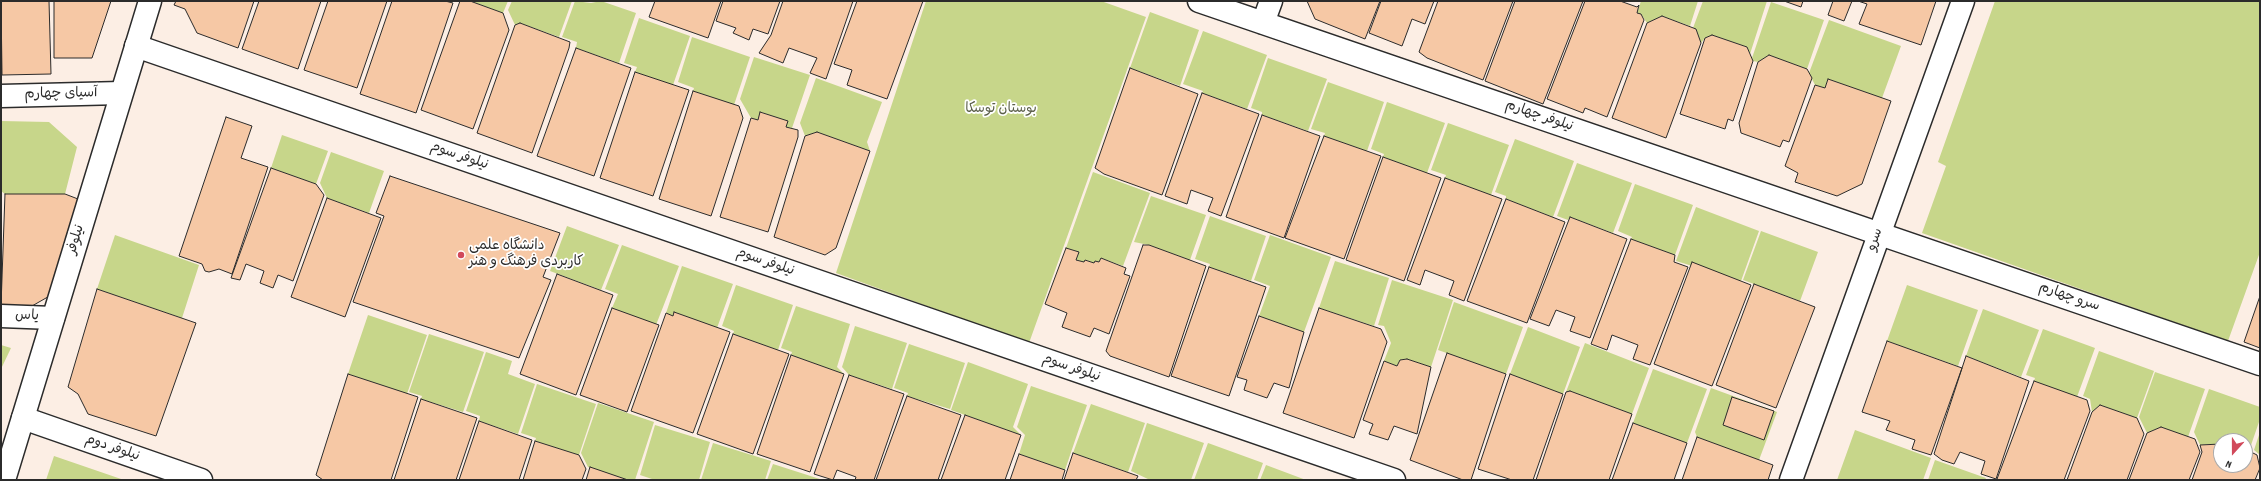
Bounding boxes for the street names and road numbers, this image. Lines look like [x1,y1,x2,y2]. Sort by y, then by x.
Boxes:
street label: آسیای چهارم [24,86,98,104]
street label: نیلوفر چهارم [1503,98,1575,136]
street label: نیلوفر سوم [428,139,490,175]
street label: نیلوفر [65,223,89,257]
street label: سرو [1864,226,1888,254]
street label: نیلوفر سوم [734,245,796,281]
street label: سرو چهارم [2036,280,2102,316]
street label: یاس [15,308,39,326]
street label: نیلوفر سوم [1040,351,1102,387]
street label: نیلوفر دوم [83,432,141,466]

